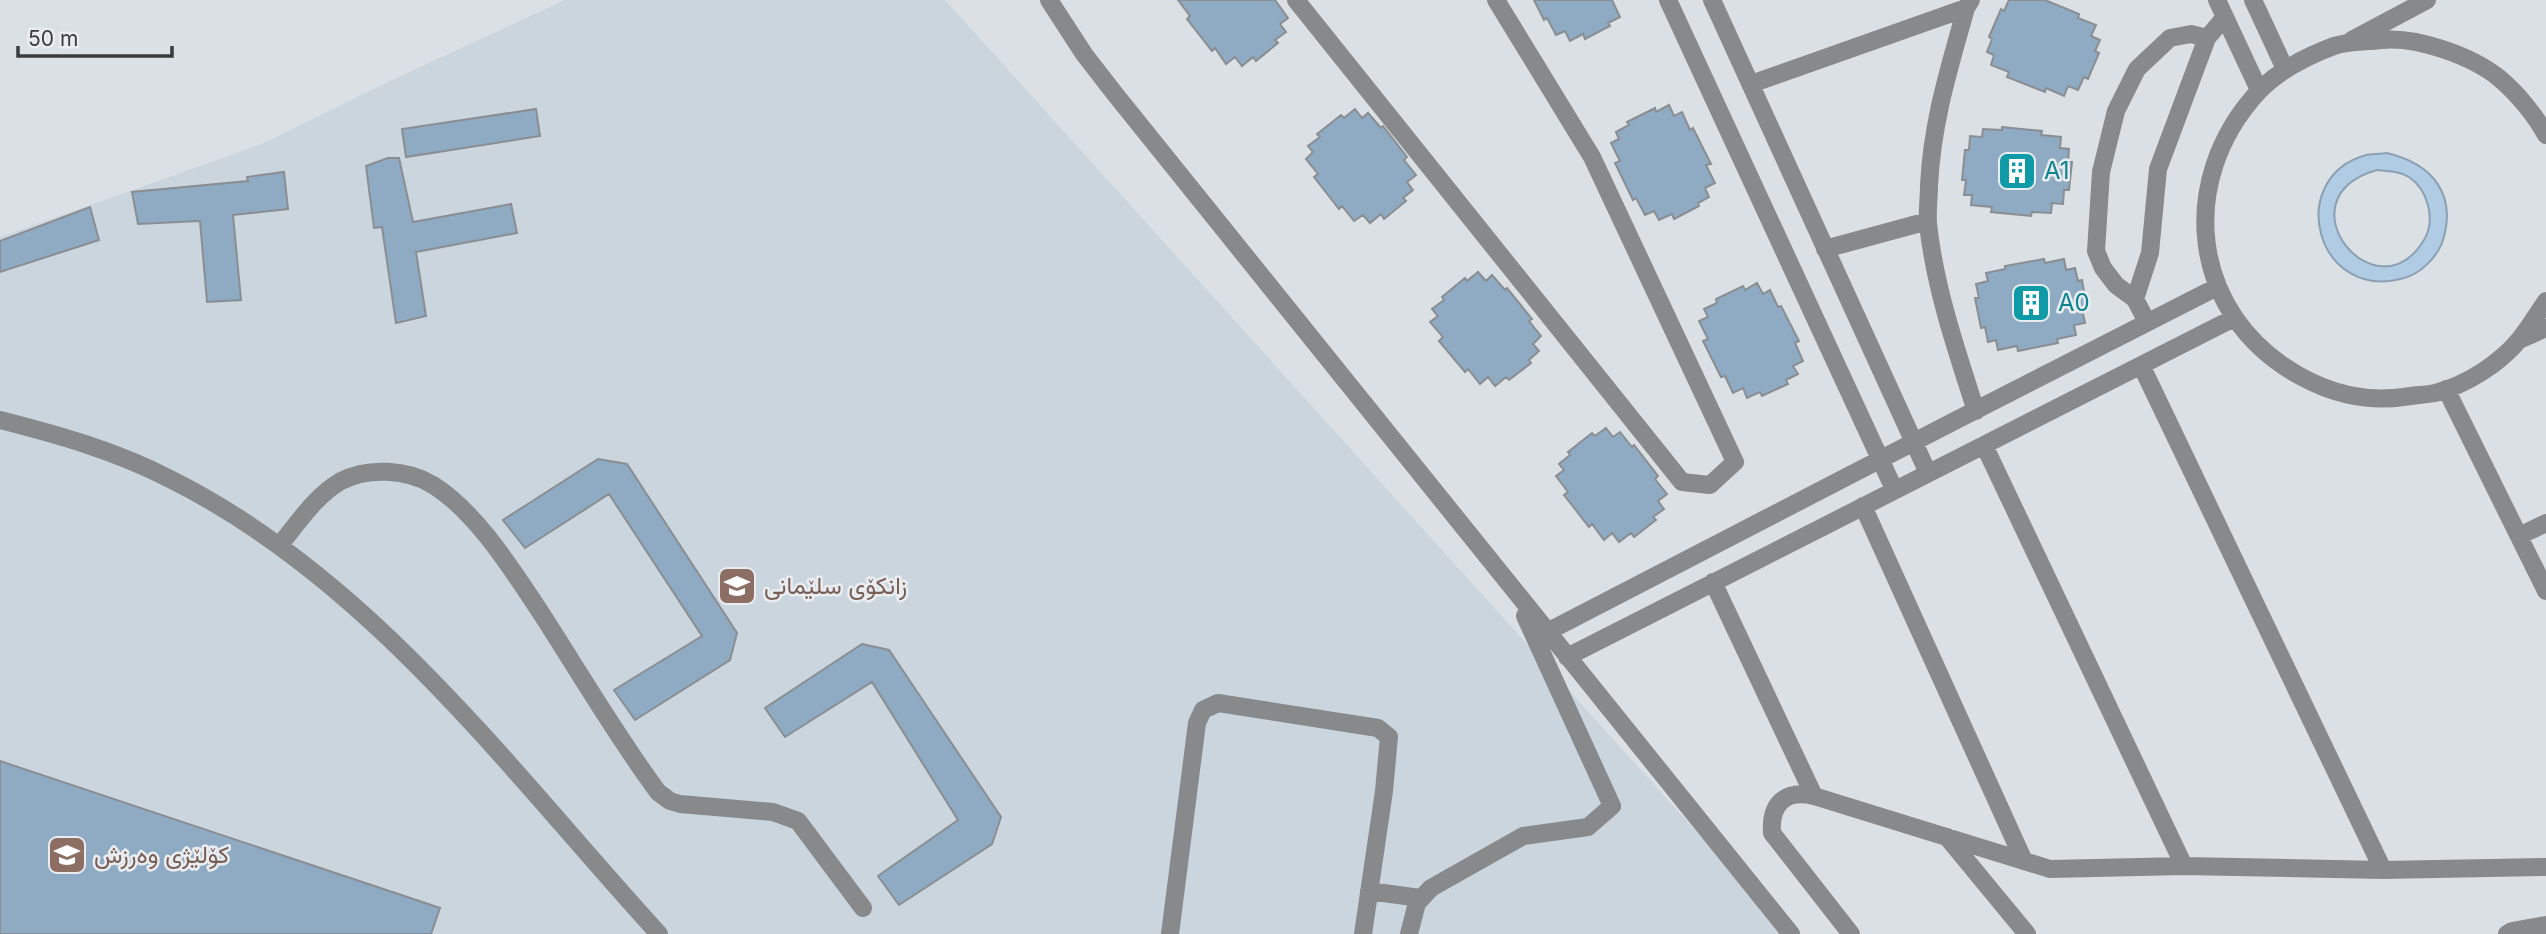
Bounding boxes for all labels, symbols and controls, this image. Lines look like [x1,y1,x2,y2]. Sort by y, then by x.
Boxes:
scale bar [18,14,172,58]
text: 50 m [28,26,78,51]
building icon: A1 [1996,150,2038,192]
place label: A1 [2044,156,2070,185]
building icon: A0 [2010,282,2052,324]
place label: A0 [2058,288,2090,317]
school or university icon: زانکۆی سلێمانی [716,565,758,607]
place label: زانکۆی سلێمانی [764,571,907,601]
school or university icon: کۆلێژی وەرزش [46,834,88,876]
place label: کۆلێژی وەرزش [94,840,229,870]

